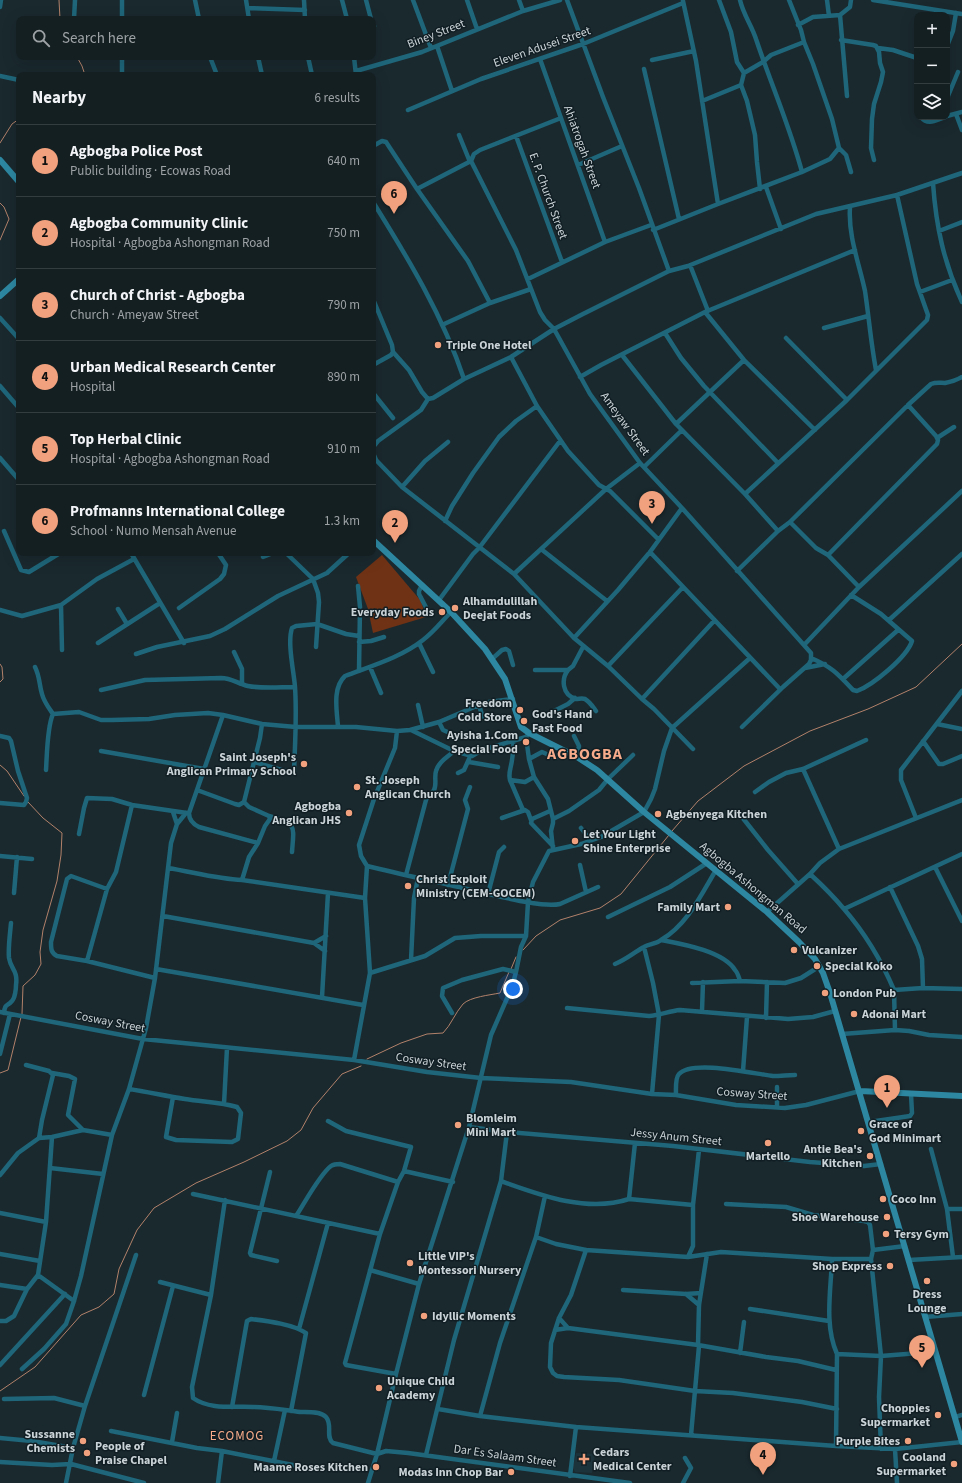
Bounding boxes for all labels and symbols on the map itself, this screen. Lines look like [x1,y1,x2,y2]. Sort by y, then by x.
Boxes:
street label: Biney Street [405,15,467,53]
street label: Eleven Adusei Street [491,22,593,72]
street label: Ahiatrogah Street [559,103,605,191]
street label: E. P. Church Street [524,150,572,242]
pin: 6 [381,181,407,214]
place label: Triple One Hotel [446,337,532,354]
marker: Triple One Hotel [433,340,443,350]
street label: Ameyaw Street [596,389,654,459]
pin: 3 [639,491,665,524]
pin: 2 [382,510,408,543]
place label: Alhamdulillah Deejat Foods [462,593,537,624]
marker: Alhamdulillah Deejat Foods [450,603,460,613]
place label: Everyday Foods [351,604,434,621]
marker: Everyday Foods [437,607,447,617]
place label: Freedom Cold Store [457,695,512,726]
marker: Freedom Cold Store [515,705,525,715]
place label: God's Hand Fast Food [532,706,593,737]
marker: God's Hand Fast Food [519,716,529,726]
place label: Ayisha 1.Com Special Food [446,727,518,758]
marker: Ayisha 1.Com Special Food [521,737,531,747]
district label: AGBOGBA [546,743,623,765]
place label: Saint Joseph's Anglican Primary School [166,749,297,780]
marker: Saint Joseph's Anglican Primary School [299,759,309,769]
place label: St. Joseph Anglican Church [364,772,451,803]
marker: St. Joseph Anglican Church [352,782,362,792]
place label: Agbogba Anglican JHS [271,798,341,829]
place label: Agbenyega Kitchen [665,806,767,823]
marker: Agbogba Anglican JHS [344,808,354,818]
marker: Agbenyega Kitchen [653,809,663,819]
place label: Let Your Light Shine Enterprise [583,826,671,857]
marker: Let Your Light Shine Enterprise [570,836,580,846]
street label: Agbogba Ashongman Road [696,838,810,938]
place label: Christ Exploit Ministry (CEM-GOCEM) [416,871,535,902]
marker: Christ Exploit Ministry (CEM-GOCEM) [403,881,413,891]
place label: Family Mart [657,899,720,916]
marker: Family Mart [723,902,733,912]
place label: Vulcanizer [801,942,857,959]
marker: Vulcanizer [789,945,799,955]
place label: Special Koko [825,958,893,975]
marker: Special Koko [812,961,822,971]
your location [503,979,523,999]
place label: London Pub [833,985,896,1002]
marker: London Pub [820,988,830,998]
place label: Adonai Mart [861,1006,927,1023]
street label: Cosway Street [74,1007,146,1037]
marker: Adonai Mart [849,1009,859,1019]
street label: Cosway Street [395,1049,467,1075]
pin: 1 [874,1075,900,1108]
street label: Cosway Street [716,1083,788,1105]
place label: Blomleim Mini Mart [466,1110,517,1141]
place label: Grace of God Minimart [869,1116,942,1147]
marker: Blomleim Mini Mart [453,1120,463,1130]
street label: Jessy Anum Street [629,1124,723,1150]
marker: Grace of God Minimart [856,1126,866,1136]
marker: Martello [763,1138,773,1148]
place label: Antie Bea's Kitchen [802,1141,862,1172]
place label: Martello [746,1148,791,1165]
marker: Antie Bea's Kitchen [865,1151,875,1161]
place label: Coco Inn [891,1191,936,1208]
marker: Coco Inn [878,1194,888,1204]
place label: Shoe Warehouse [792,1209,879,1226]
marker: Shoe Warehouse [882,1212,892,1222]
place label: Tersy Gym [894,1226,949,1243]
marker: Tersy Gym [881,1229,891,1239]
place label: Little VIP's Montessori Nursery [418,1248,522,1279]
marker: Little VIP's Montessori Nursery [405,1258,415,1268]
place label: Shop Express [812,1258,882,1275]
marker: Shop Express [885,1261,895,1271]
marker: Dress Lounge [922,1276,932,1286]
place label: Dress Lounge [908,1286,946,1317]
place label: Idyllic Moments [432,1308,516,1325]
marker: Idyllic Moments [419,1311,429,1321]
pin: 5 [909,1335,935,1368]
place label: Unique Child Academy [386,1373,455,1404]
marker: Unique Child Academy [374,1383,384,1393]
place label: Choppies Supermarket [860,1400,930,1431]
marker: Choppies Supermarket [933,1410,943,1420]
place label: Sussanne Chemists [25,1426,75,1457]
district label: ECOMOG [210,1427,264,1445]
place label: Purple Bites [836,1433,900,1450]
marker: Sussanne Chemists [78,1436,88,1446]
marker: Purple Bites [903,1436,913,1446]
place label: People of Praise Chapel [95,1438,167,1469]
street label: Dar Es Salaam Street [452,1440,558,1472]
pin: 4 [750,1442,776,1475]
place label: Cedars Medical Center [593,1444,672,1475]
marker: People of Praise Chapel [82,1448,92,1458]
place label: Cooland Supermarket [876,1449,946,1480]
marker: Cedars Medical Center [578,1453,590,1465]
place label: Maame Roses Kitchen [254,1459,368,1476]
marker: Cooland Supermarket [949,1459,959,1469]
marker: Maame Roses Kitchen [371,1462,381,1472]
place label: Modas Inn Chop Bar [398,1464,503,1481]
marker: Modas Inn Chop Bar [506,1467,516,1477]

